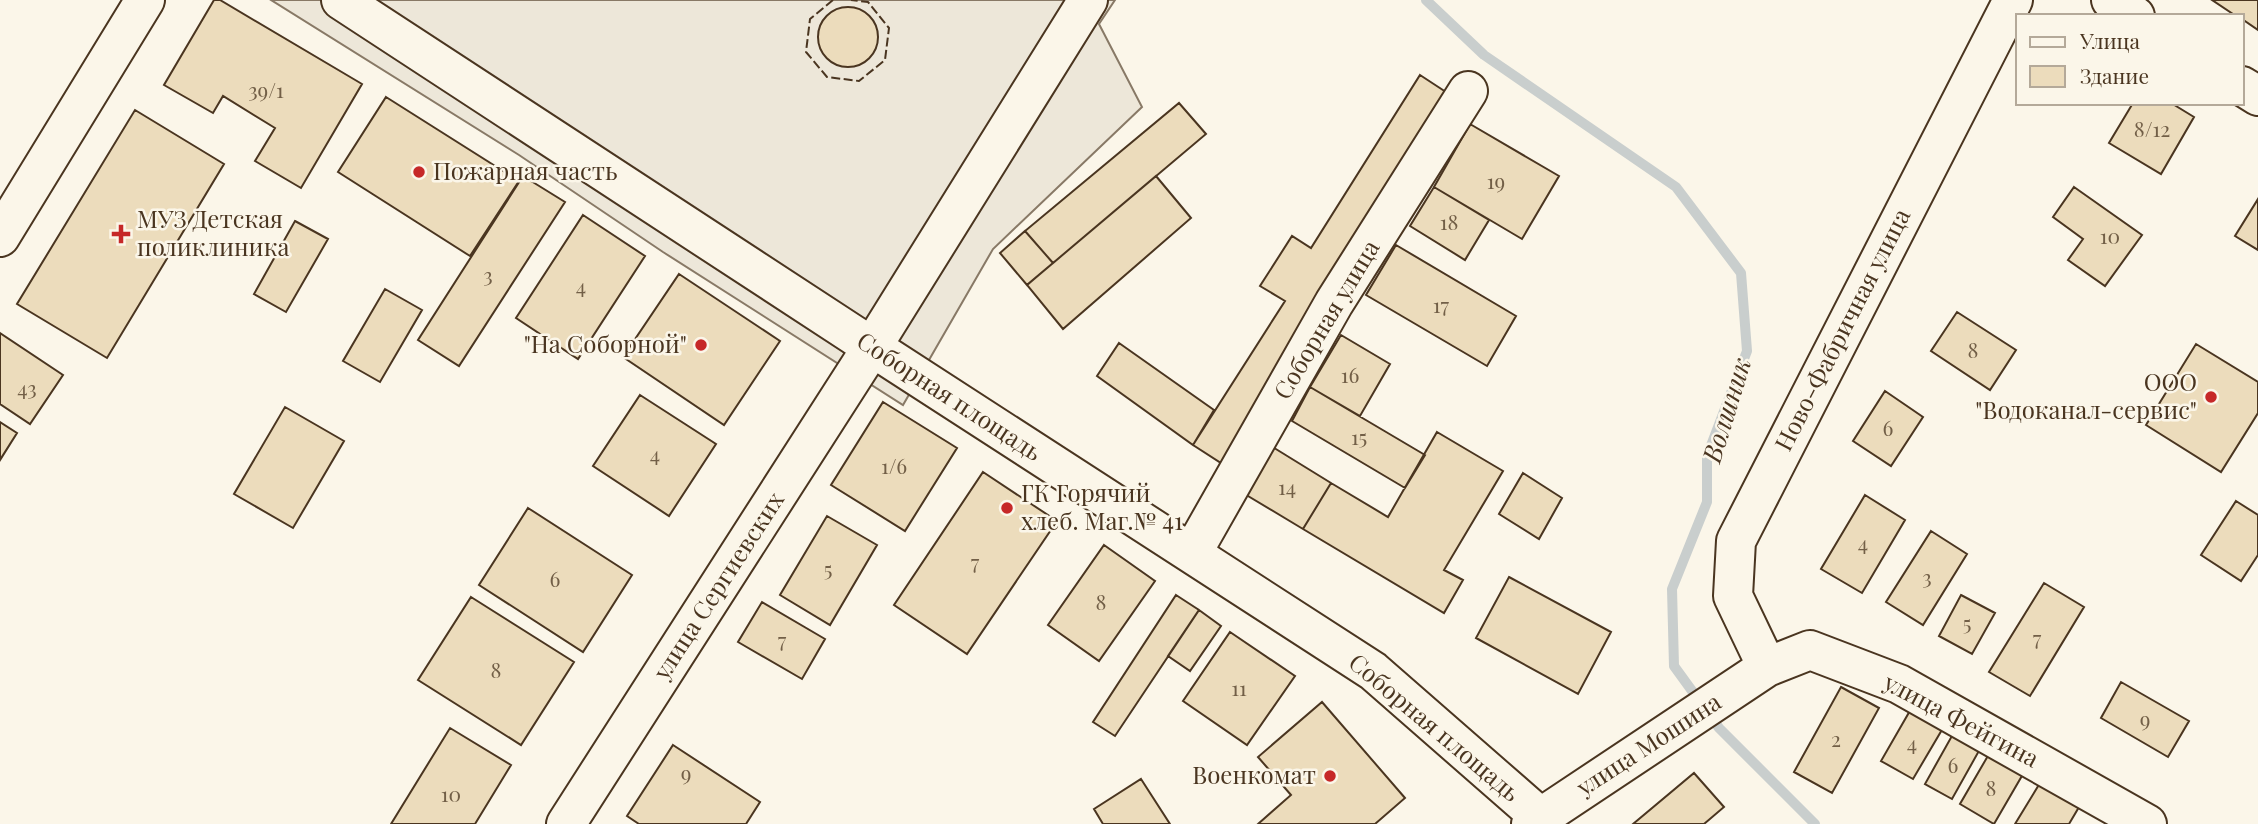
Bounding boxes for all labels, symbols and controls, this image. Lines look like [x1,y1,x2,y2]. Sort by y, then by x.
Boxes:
legend [2016,14,2244,105]
text: Улица [2079,26,2141,54]
text: Здание [2080,61,2149,89]
house number: 39/1 [248,75,284,103]
house number: 8/12 [2134,114,2170,142]
place label: Пожарная часть [433,154,618,186]
marker: Пожарная часть [411,164,427,180]
house number: 19 [1487,166,1505,194]
place label: МУЗ Детская поликлиника [137,202,289,262]
street label: Ново-Фабричная улица [1766,203,1916,456]
house number: 18 [1440,207,1458,235]
house number: 10 [2100,221,2120,249]
marker: МУЗ Детская поликлиника [111,224,131,244]
street label: Соборная улица [1265,233,1386,405]
house number: 3 [483,260,493,288]
house number: 4 [576,271,586,299]
house number: 17 [1433,290,1450,318]
street label: Соборная площадь [851,324,1049,467]
place label: "На Соборной" [524,327,687,359]
house number: 8 [1968,335,1978,363]
marker: "На Соборной" [693,337,709,353]
water label: Волшник [1693,353,1758,468]
house number: 16 [1341,360,1359,388]
place label: ООО "Водоканал-сервис" [1975,365,2197,425]
house number: 43 [17,373,37,401]
marker: ООО "Водоканал-сервис" [2203,389,2219,405]
house number: 6 [1883,413,1894,441]
house number: 15 [1351,422,1367,450]
house number: 4 [650,439,660,467]
house number: 1/6 [881,451,907,479]
house number: 14 [1278,472,1296,500]
place label: ГК Горячий хлеб. Маг.№ 41 [1021,476,1183,536]
street label: улица Сергиевских [644,484,790,686]
marker: ГК Горячий хлеб. Маг.№ 41 [999,500,1015,516]
house number: 4 [1858,528,1868,556]
house number: 7 [971,547,980,575]
house number: 5 [824,554,832,582]
house number: 3 [1922,562,1932,590]
house number: 6 [550,564,561,592]
house number: 8 [1096,587,1106,615]
house number: 5 [1963,608,1971,636]
house number: 7 [2033,623,2042,651]
house number: 7 [778,625,787,653]
street label: Соборная площадь [1343,645,1528,808]
house number: 8 [491,655,501,683]
street label: улица Фейгина [1878,664,2045,774]
house number: 11 [1231,673,1247,701]
street label: улица Мошина [1569,685,1726,803]
house number: 9 [2140,704,2150,732]
house number: 2 [1831,724,1841,752]
house number: 4 [1907,728,1917,756]
house number: 6 [1948,750,1959,778]
house number: 9 [681,758,691,786]
place label: Военкомат [1192,758,1316,790]
marker: Военкомат [1322,768,1338,784]
house number: 8 [1986,773,1996,801]
house number: 10 [441,779,461,807]

